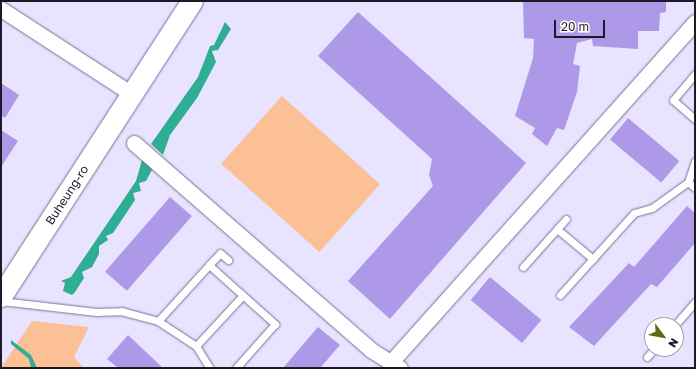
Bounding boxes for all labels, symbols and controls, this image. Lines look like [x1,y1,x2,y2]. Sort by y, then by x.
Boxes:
scale bar [556,12,607,38]
text: 20 m [561,19,589,34]
street label: Buheung-ro [42,163,92,227]
north arrow [644,317,684,357]
text: N [666,336,681,350]

